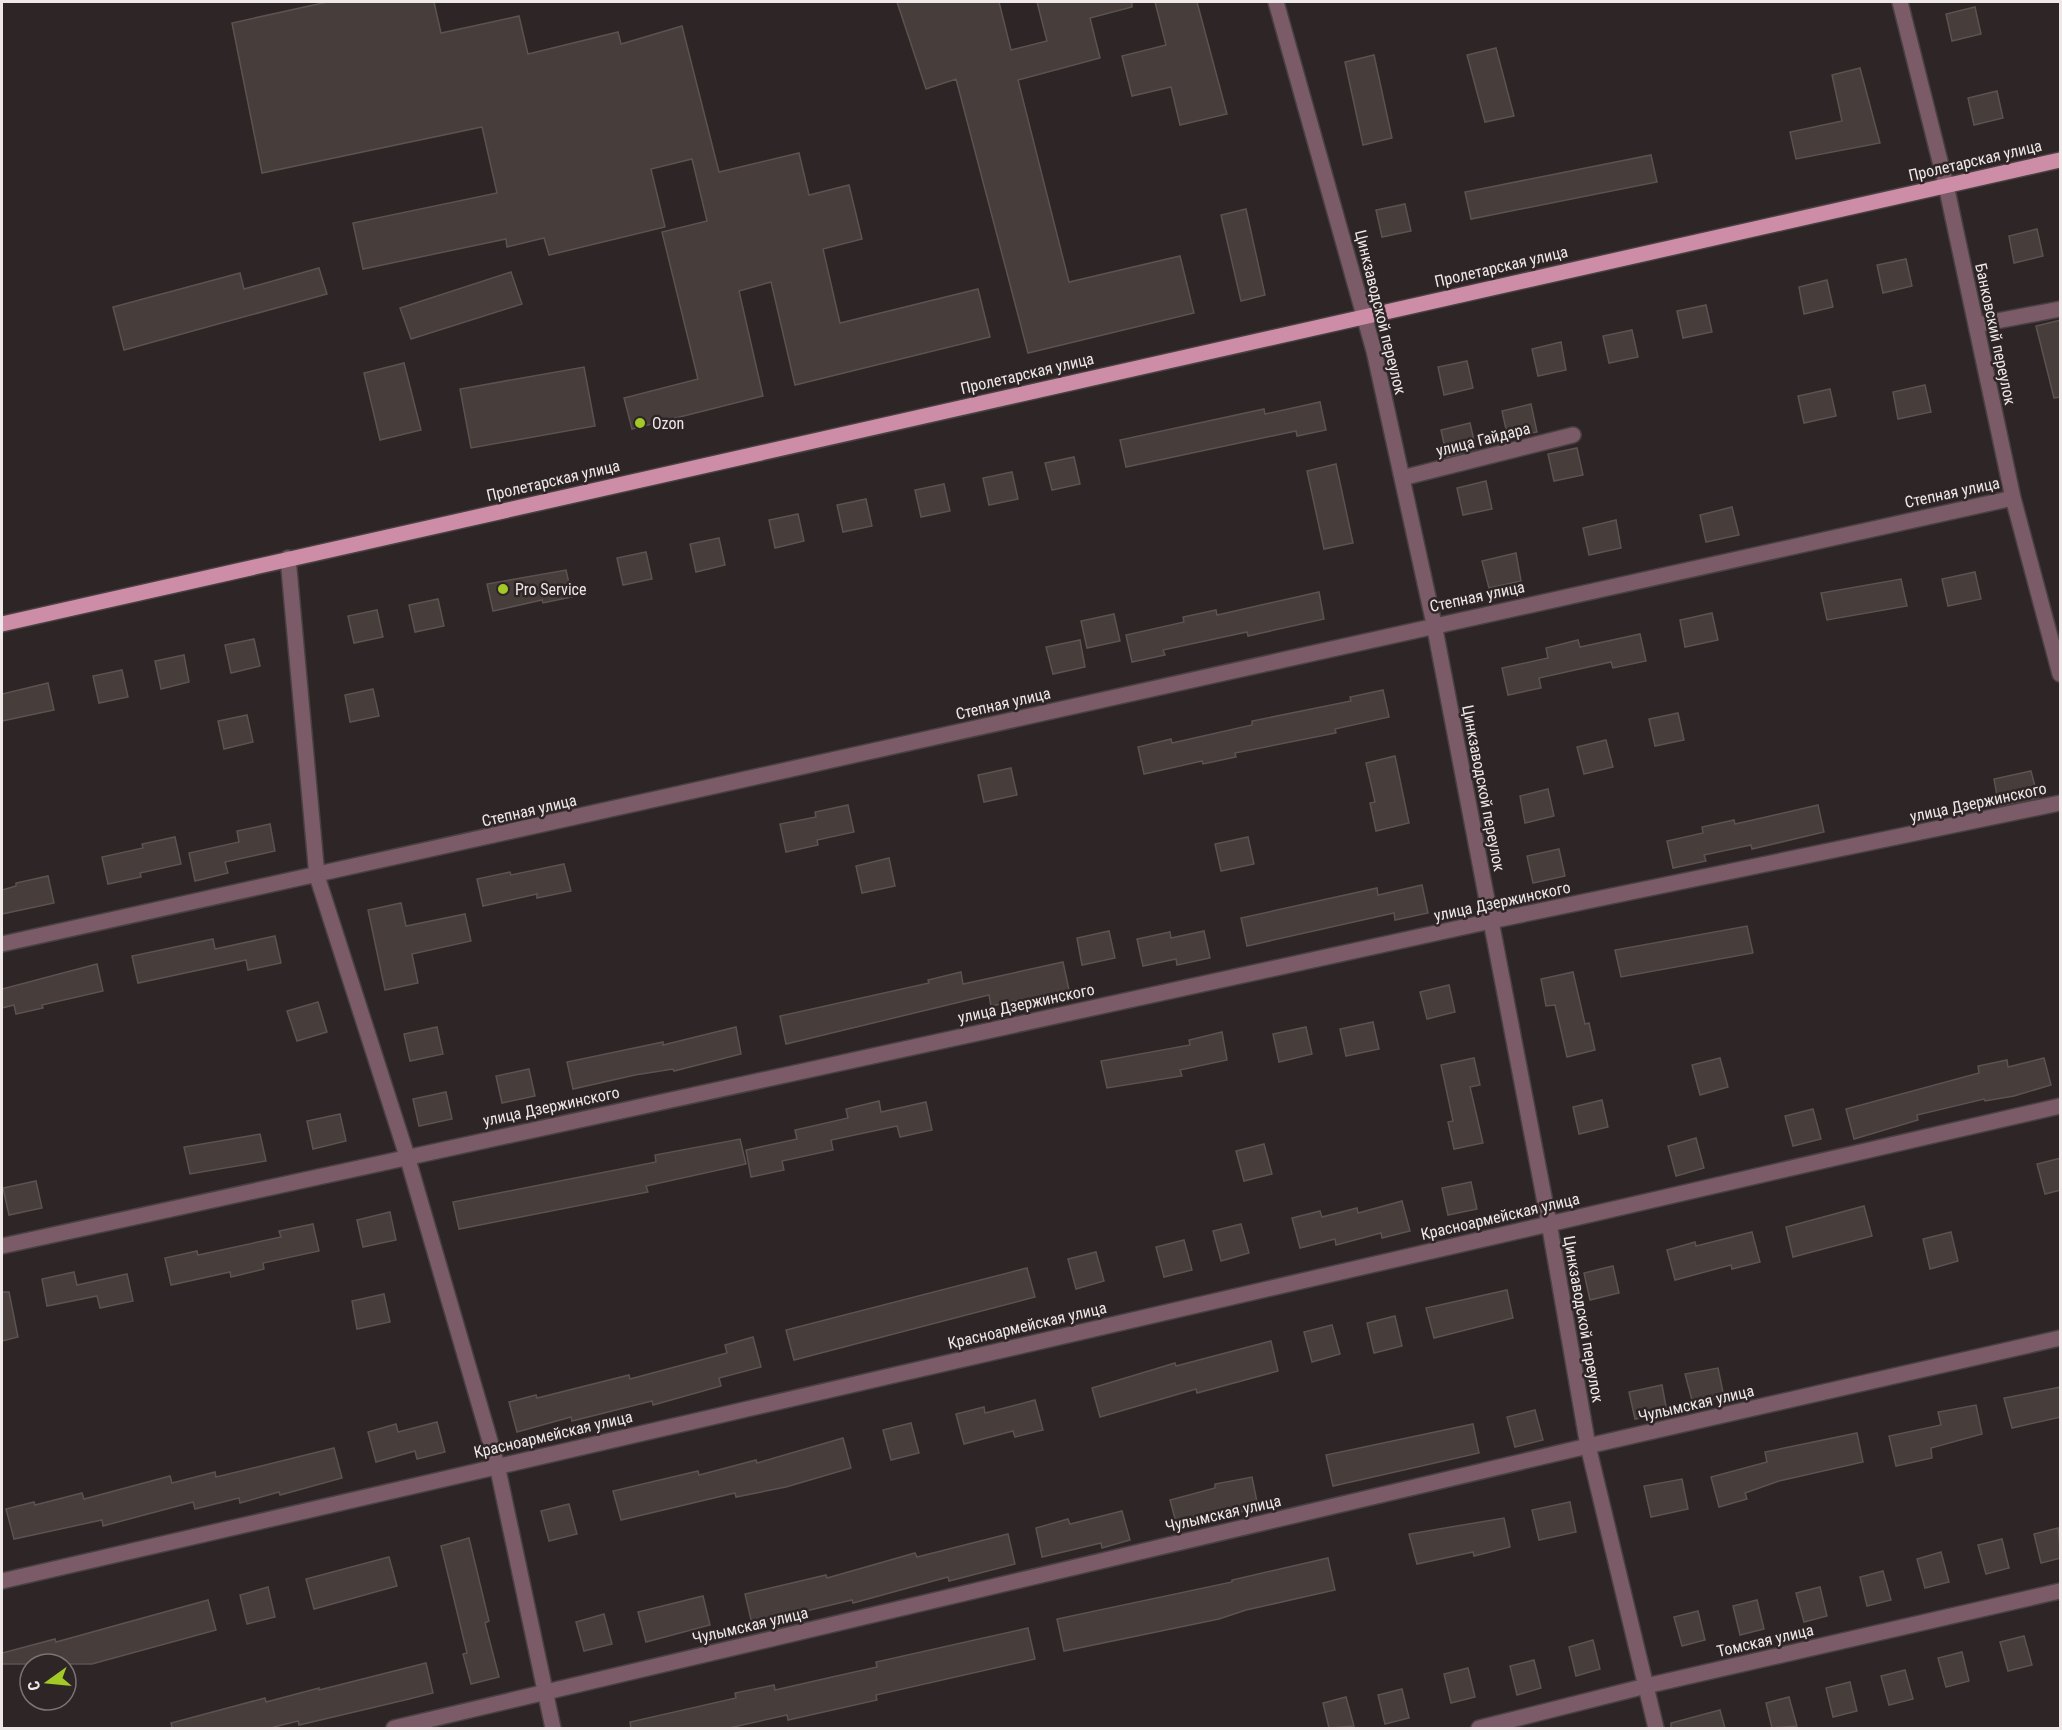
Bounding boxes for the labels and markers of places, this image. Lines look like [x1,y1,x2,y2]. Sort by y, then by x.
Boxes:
place label: Ozon [652,414,684,433]
marker: Ozon [633,416,647,430]
place label: Pro Service [515,580,587,599]
marker: Pro Service [496,582,510,596]

